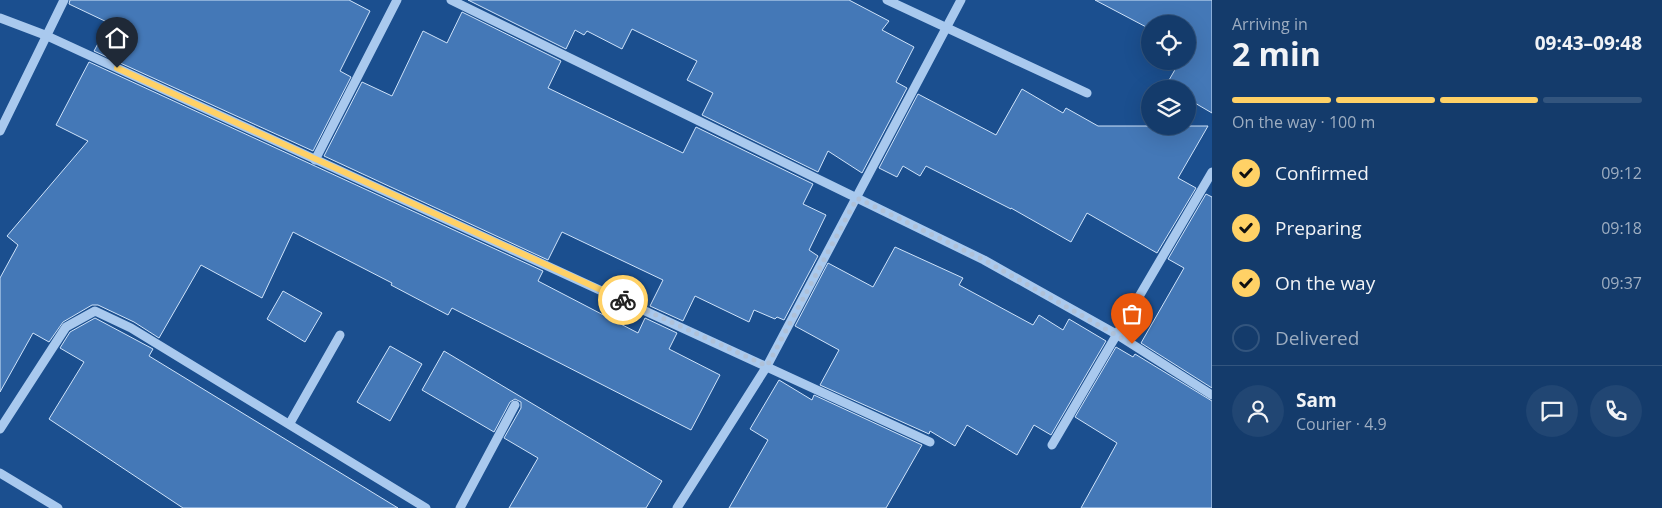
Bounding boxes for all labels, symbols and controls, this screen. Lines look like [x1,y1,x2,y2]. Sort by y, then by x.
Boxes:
text: Arriving in [1232,13,1308,35]
map controls [1141,15,1196,135]
button: locate [1141,15,1196,70]
pin [96,17,138,68]
icon: home [103,24,131,52]
text: 09:43–09:48 [1535,30,1642,56]
text: 2 min [1232,32,1321,75]
button: layers [1141,80,1196,135]
text: On the way · 100 m [1232,111,1375,133]
icon: check [1232,159,1260,187]
text: Confirmed [1275,160,1369,186]
text: 09:12 [1601,162,1642,184]
icon: check [1232,214,1260,242]
text: Preparing [1275,215,1362,241]
text: 09:18 [1601,217,1642,239]
icon: check [1232,269,1260,297]
text: On the way [1275,270,1375,296]
text: 09:37 [1601,272,1642,294]
courier [598,275,648,325]
icon: bike [609,286,637,314]
pin [1111,293,1153,344]
icon: bag [1118,300,1146,328]
text: Delivered [1275,325,1359,351]
button: person [1232,385,1284,437]
button: chat [1526,385,1578,437]
button: phone [1590,385,1642,437]
text: Sam [1296,387,1337,413]
text: Courier · 4.9 [1296,413,1387,435]

